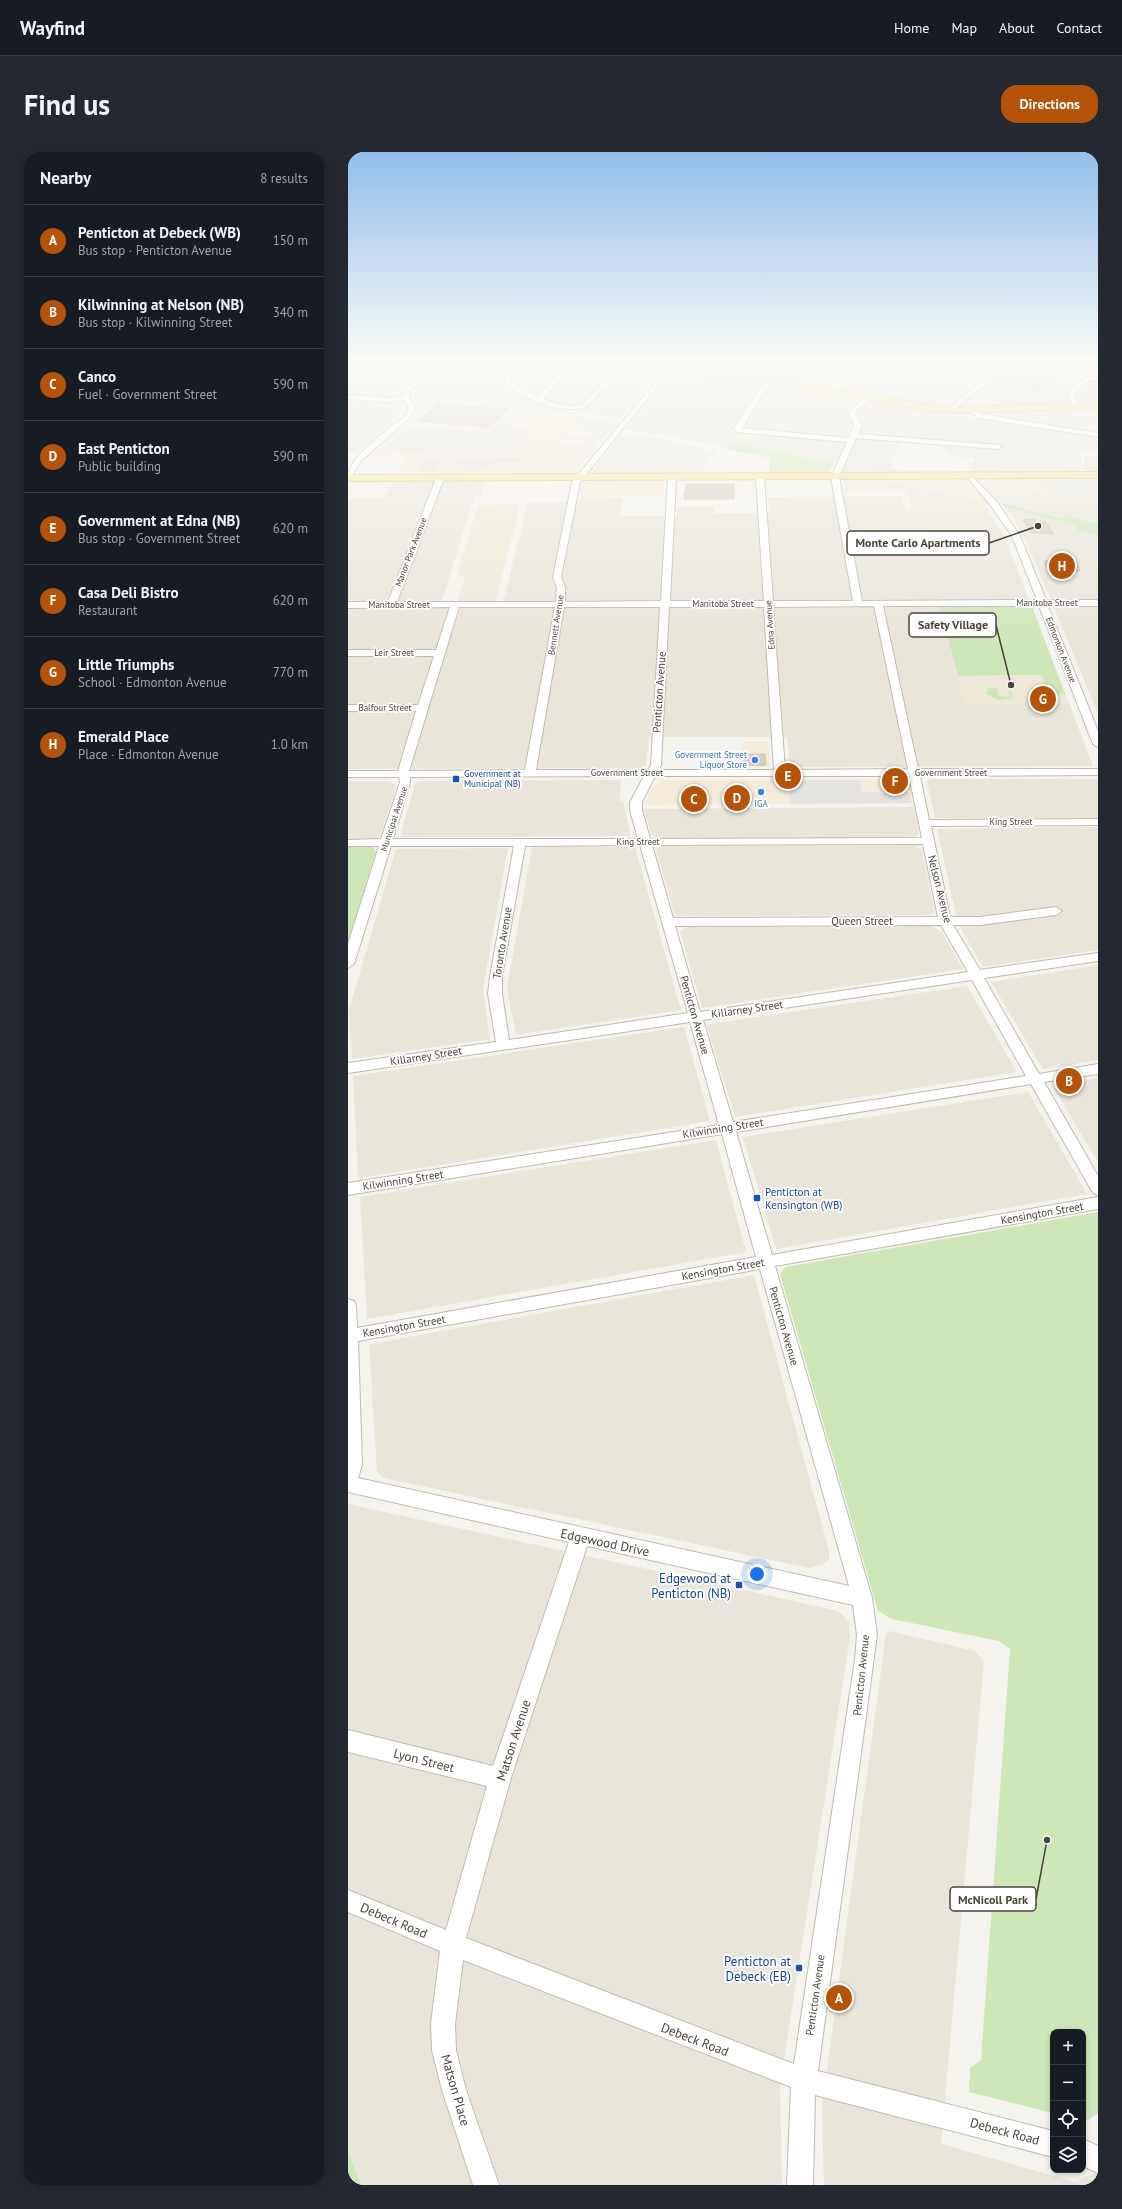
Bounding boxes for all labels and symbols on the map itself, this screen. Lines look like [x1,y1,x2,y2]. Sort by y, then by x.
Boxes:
street label: Manor Park Avenue [392,515,429,588]
callout: Monte Carlo Apartments [847,531,989,555]
text: Monte Carlo Apartments [856,535,980,550]
pin: H [1049,551,1075,581]
street label: Bennett Avenue [545,594,566,656]
street label: Manitoba Street [1016,597,1078,608]
street label: Manitoba Street [692,598,754,609]
street label: Manitoba Street [368,599,430,610]
street label: Edna Avenue [762,600,777,650]
callout: Safety Village [909,613,996,637]
street label: Edmonton Avenue [1044,615,1079,685]
text: Safety Village [918,617,988,632]
street label: Leir Street [374,647,414,658]
street label: Penticton Avenue [649,650,669,733]
pin: G [1030,684,1056,714]
street label: Balfour Street [358,702,412,713]
place label: Government Street Liquor Store [675,749,747,770]
marker: Government Street Liquor Store [750,755,760,765]
pin: E [775,761,801,791]
pin: F [882,766,908,796]
street label: Government Street [591,767,663,778]
street label: Government Street [915,767,987,778]
place label: Government at Municipal (NB) [464,768,521,790]
marker: Government at Municipal (NB) [451,774,461,784]
pin: D [724,783,750,813]
street label: Municipal Avenue [378,784,409,853]
pin: C [681,784,707,814]
marker: IGA [756,787,766,797]
place label: IGA [754,798,768,809]
street label: King Street [989,816,1033,827]
street label: King Street [616,836,660,847]
street label: Nelson Avenue [925,853,955,925]
street label: Toronto Avenue [489,906,515,980]
street label: Queen Street [831,914,893,928]
street label: Penticton Avenue [677,974,713,1056]
street label: Killarney Street [710,997,784,1021]
street label: Killarney Street [389,1043,463,1069]
pin: B [1056,1066,1082,1096]
street label: Kilwinning Street [681,1115,765,1141]
street label: Kilwinning Street [361,1167,445,1193]
place label: Penticton at Kensington (WB) [765,1185,842,1212]
marker: Penticton at Kensington (WB) [752,1193,762,1203]
street label: Kensington Street [999,1199,1085,1227]
street label: Kensington Street [680,1255,766,1283]
street label: Penticton Avenue [766,1285,802,1367]
street label: Kensington Street [361,1312,447,1340]
street label: Edgewood Drive [559,1525,651,1560]
your location [747,1564,767,1584]
place label: Edgewood at Penticton (NB) [651,1570,732,1602]
marker: Edgewood at Penticton (NB) [734,1580,744,1590]
street label: Penticton Avenue [850,1633,872,1716]
street label: Matson Avenue [492,1697,535,1783]
street label: Lyon Street [392,1745,457,1776]
callout: McNicoll Park [950,1887,1036,1911]
text: McNicoll Park [958,1892,1028,1907]
street label: Debeck Road [358,1899,430,1942]
place label: Penticton at Debeck (EB) [724,1953,792,1985]
street label: Penticton Avenue [802,1953,828,2036]
marker: Penticton at Debeck (EB) [794,1963,804,1973]
pin: A [826,1983,852,2013]
street label: Debeck Road [659,2019,731,2060]
street label: Matson Place [437,2052,474,2128]
street label: Debeck Road [968,2114,1042,2149]

